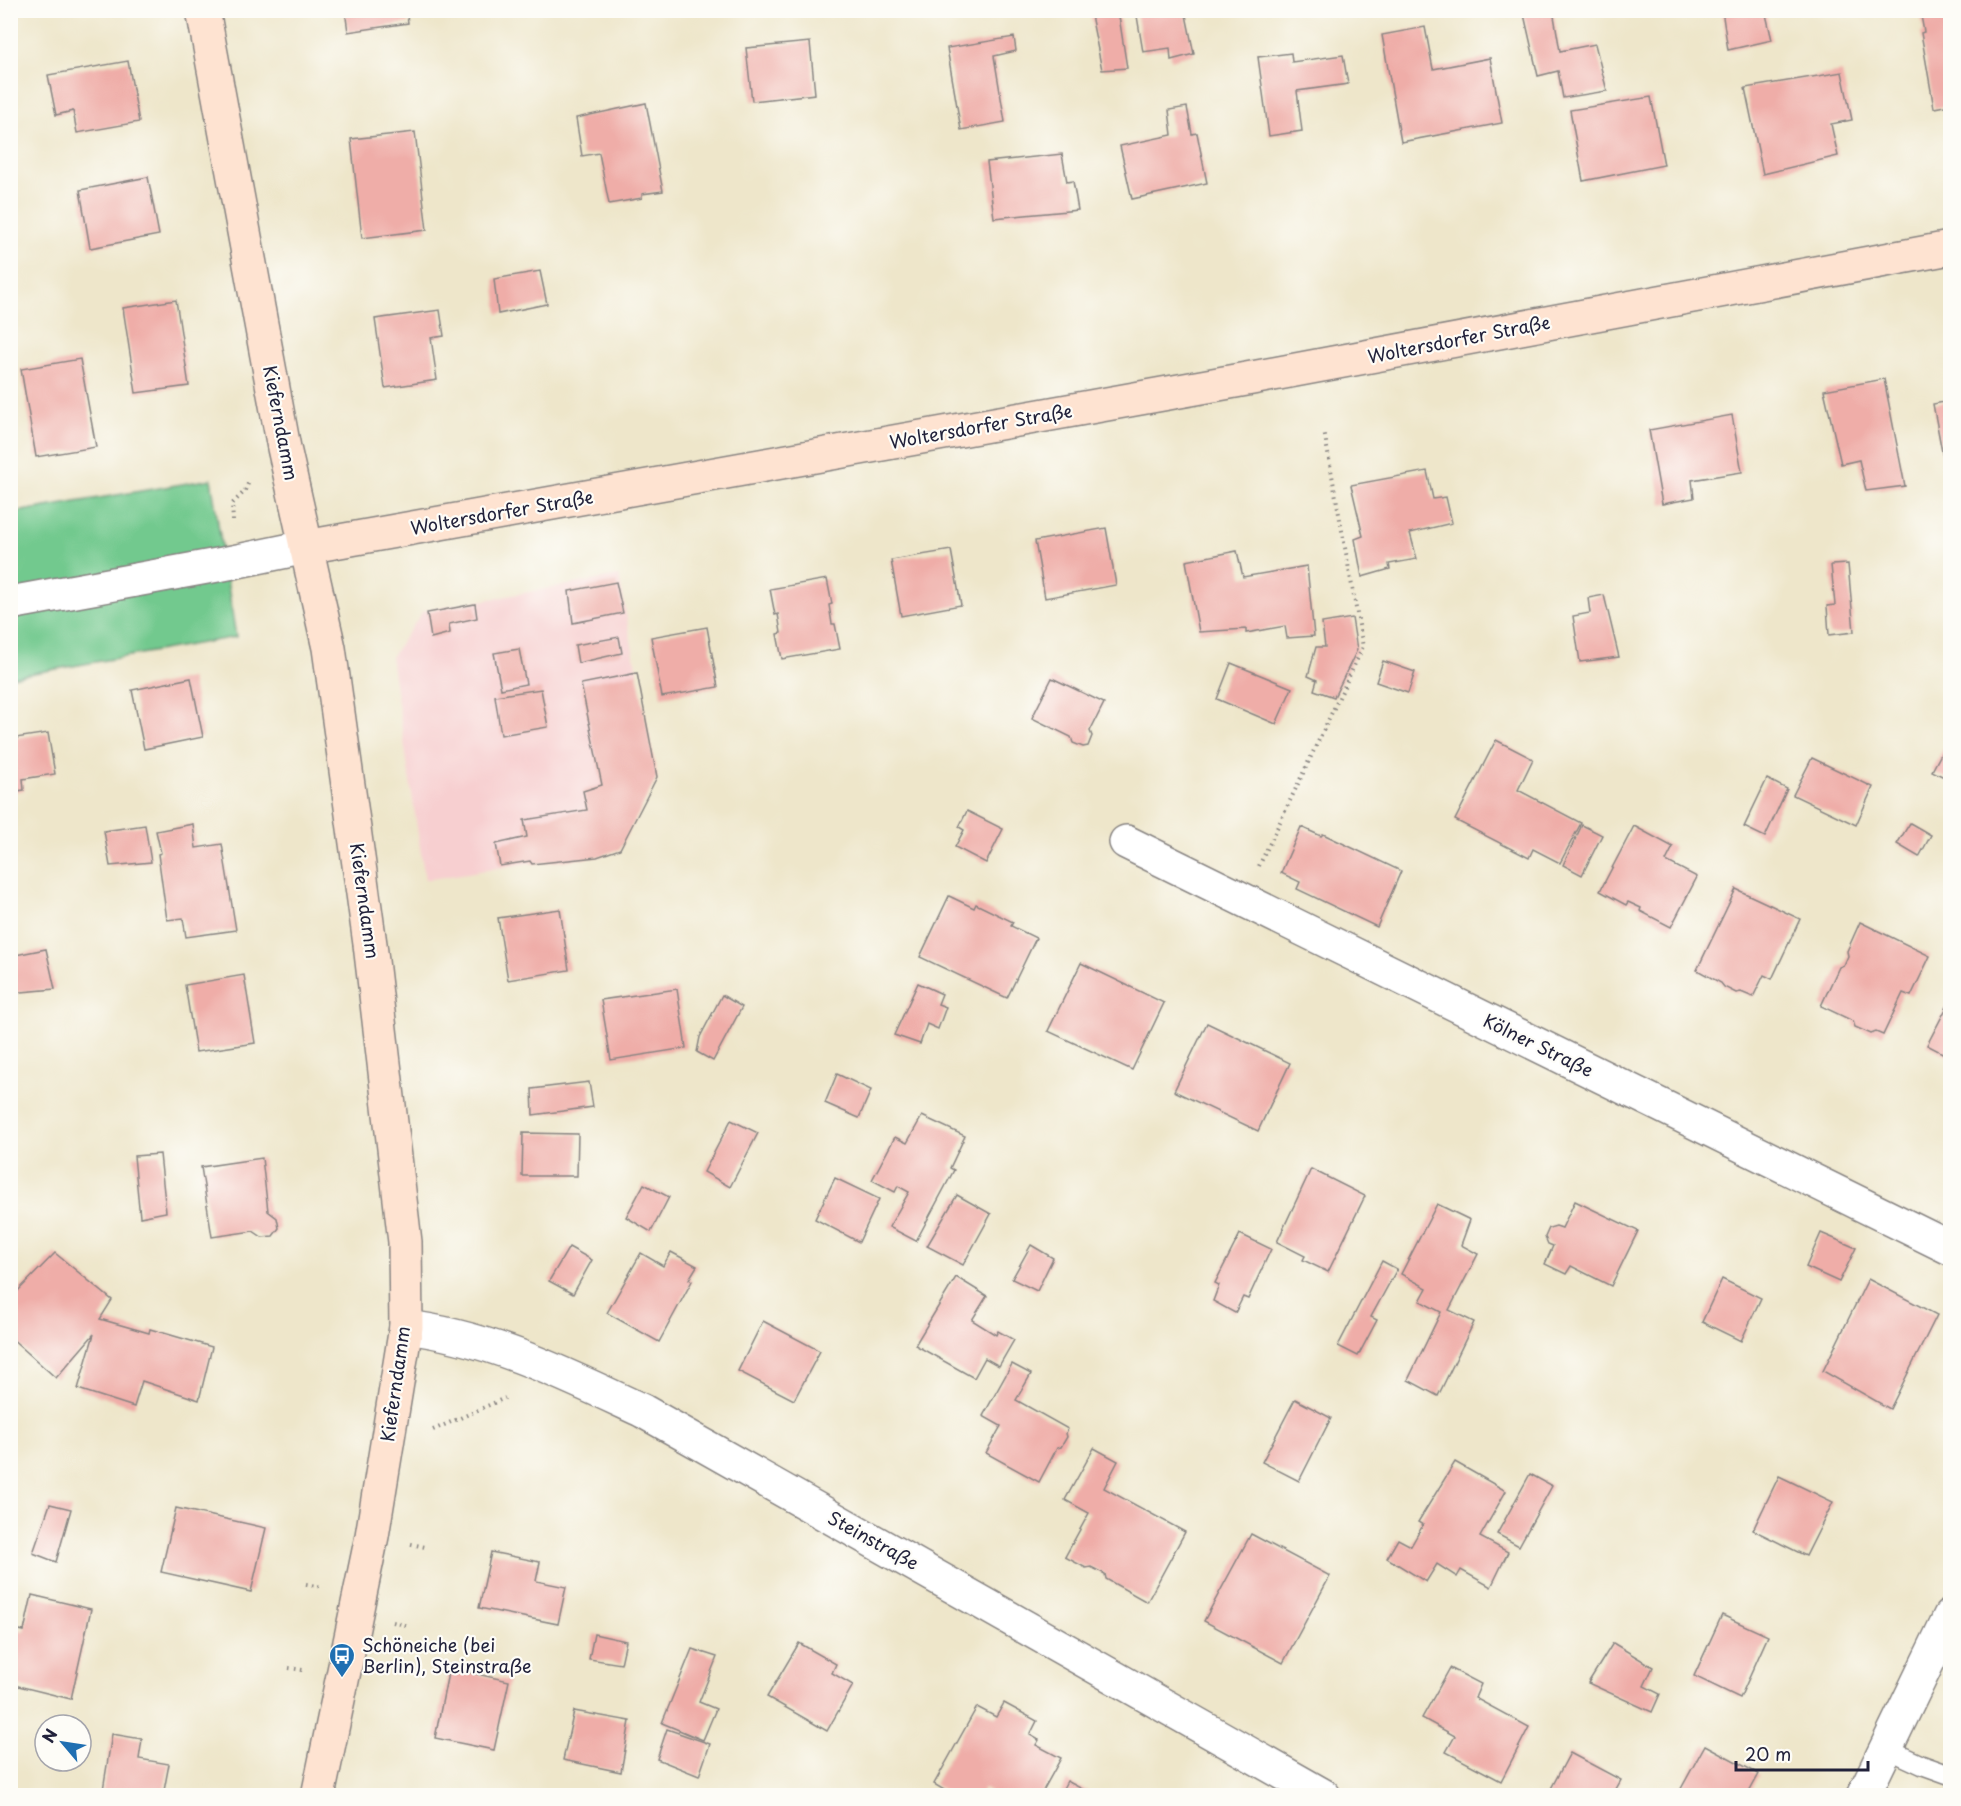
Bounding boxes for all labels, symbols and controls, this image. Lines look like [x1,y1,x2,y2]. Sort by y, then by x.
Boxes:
street label: Woltersdorfer Straße [1365,308,1552,369]
street label: Kieferndamm [257,363,306,483]
street label: Woltersdorfer Straße [887,396,1074,455]
street label: Woltersdorfer Straße [408,482,595,541]
street label: Kieferndamm [344,841,387,960]
street label: Kölner Straße [1479,1006,1598,1083]
street label: Kieferndamm [373,1324,416,1443]
street label: Steinstraße [823,1504,924,1576]
place label: Schöneiche (bei Berlin), Steinstraße [362,1631,532,1679]
bus stop icon: Schöneiche (bei Berlin), Steinstraße [327,1641,357,1679]
north arrow [33,1713,93,1773]
text: N [35,1724,63,1747]
scale bar [1736,1734,1868,1772]
text: 20 m [1745,1740,1791,1767]

